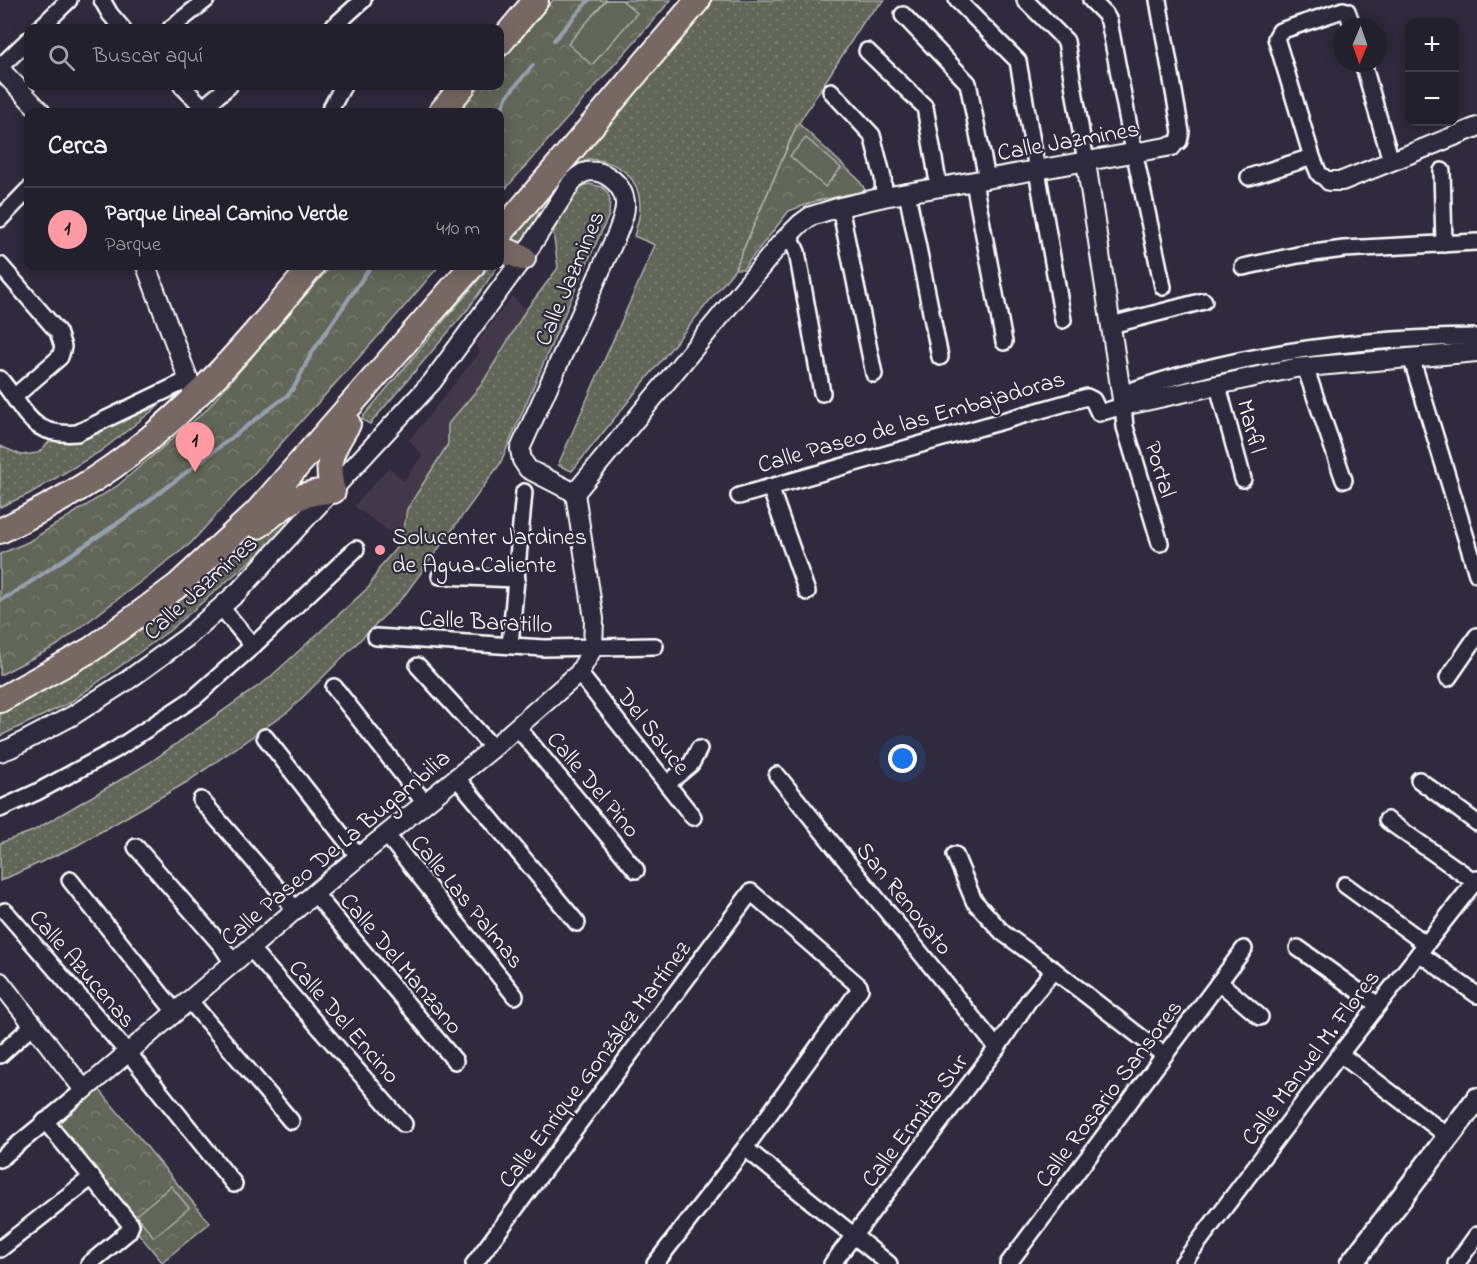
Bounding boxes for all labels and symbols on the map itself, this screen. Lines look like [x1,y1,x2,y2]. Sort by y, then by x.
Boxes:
north arrow [1333,18,1387,72]
street label: Calle Jazmines [995,113,1142,172]
street label: Calle Jazmines [527,206,615,352]
street label: Calle Paseo de las Embajadoras [754,363,1070,484]
street label: Marfil [1226,396,1274,457]
pin: 1 [176,422,214,472]
street label: Portal [1133,437,1184,502]
place label: Solucenter Jardines de Agua Caliente [392,521,587,584]
street label: Calle Jazmines [137,528,267,650]
marker: Solucenter Jardines de Agua Caliente [373,543,387,557]
street label: Calle Baratillo [418,603,553,644]
street label: Del Sauce [606,681,697,784]
street label: Calle Del Pino [537,724,647,847]
street label: Calle Paseo De La Bugambilia [214,742,459,956]
your location [888,744,917,773]
street label: Calle Las Palmas [401,828,531,977]
street label: San Renovato [846,835,960,964]
street label: Calle Del Manzano [330,886,470,1043]
street label: Calle Azucenas [19,902,143,1037]
street label: Calle Enrique González Martínez [491,934,701,1197]
street label: Calle Del Encino [279,953,407,1093]
street label: Calle Manuel M. Flores [1234,963,1390,1154]
street label: Calle Rosario Sansores [1028,993,1192,1196]
street label: Calle Ermita Sur [854,1047,978,1196]

